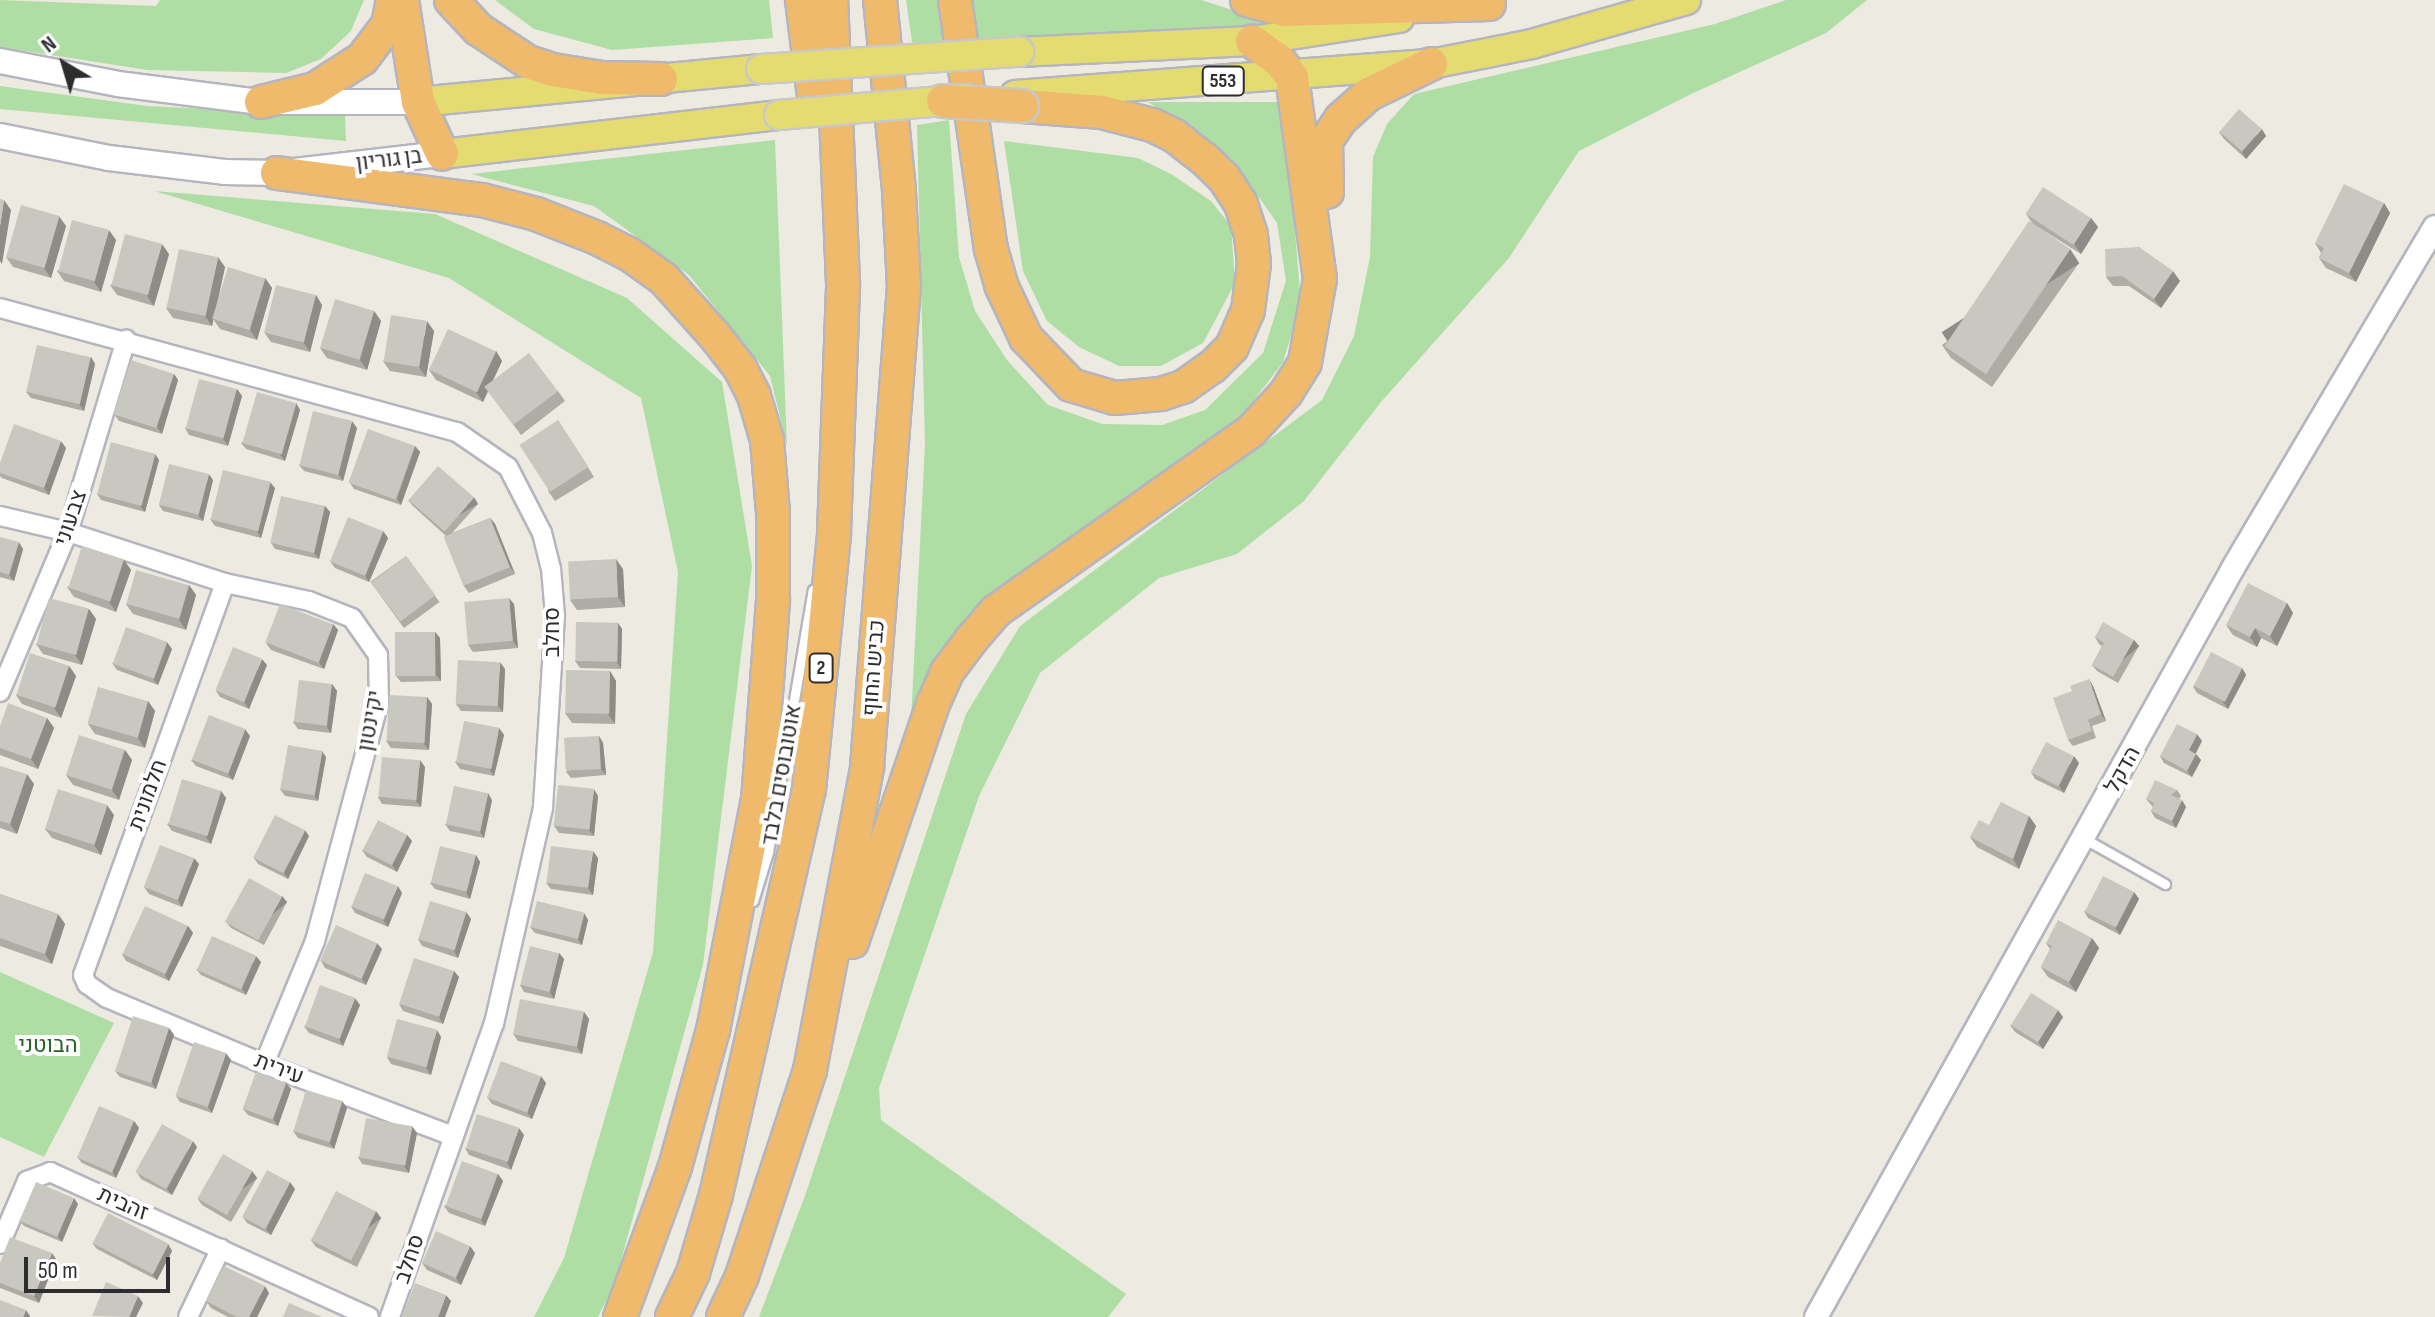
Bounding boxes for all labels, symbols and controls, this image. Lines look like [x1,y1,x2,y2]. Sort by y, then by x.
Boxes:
north arrow [24,24,104,104]
text: N [36,30,62,59]
road number: 553 [1201,65,1245,97]
street label: בן גוריון [354,143,424,177]
street label: צבעוני [49,487,93,549]
street label: סחלב [540,607,566,657]
street label: כביש החוף [857,619,891,717]
road number: 2 [807,652,835,684]
street label: יקינטון [353,689,389,753]
street label: אוטובוסים בלבד [757,702,807,848]
street label: הדקל [2099,742,2147,798]
street label: חלמונית [123,756,173,834]
park label: הבוטני [18,1033,78,1059]
street label: עירית [251,1048,307,1090]
street label: זהבית [94,1181,152,1227]
street label: סחלב [389,1231,431,1287]
scale bar [28,1241,174,1291]
text: 50 m [38,1256,78,1285]

